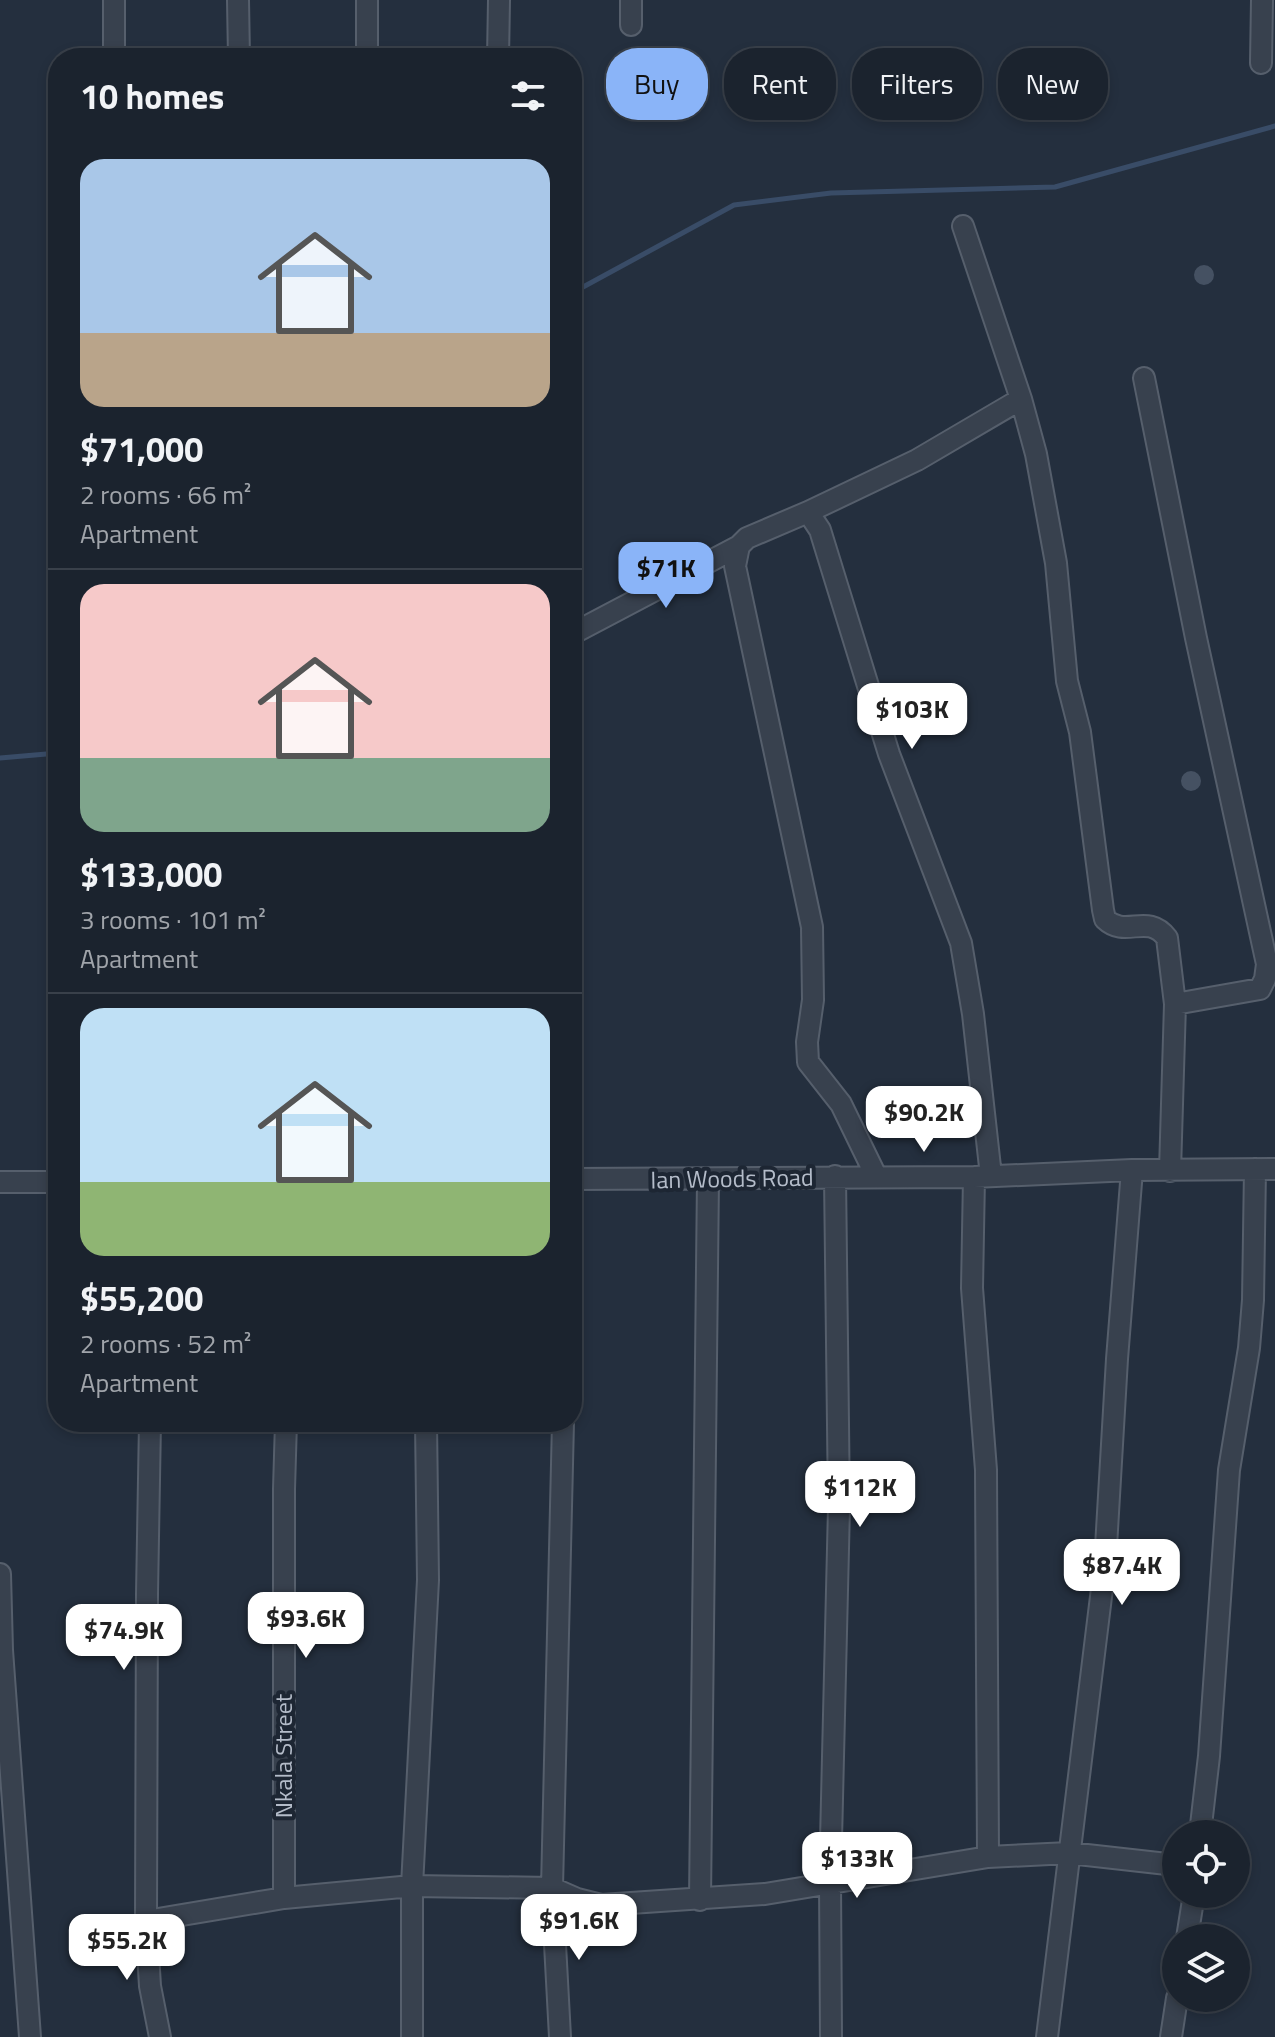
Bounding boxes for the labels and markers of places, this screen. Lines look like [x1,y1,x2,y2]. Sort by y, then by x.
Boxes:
pin: $71K [619,542,713,610]
pin: $103K [856,683,968,751]
pin: $90.2K [859,1086,989,1154]
pin: $112K [804,1461,916,1529]
pin: $87.4K [1057,1539,1187,1607]
pin: $93.6K [241,1592,371,1660]
pin: $74.9K [59,1604,189,1672]
pin: $133K [801,1832,913,1900]
pin: $91.6K [514,1894,644,1962]
pin: $55.2K [62,1914,192,1982]

